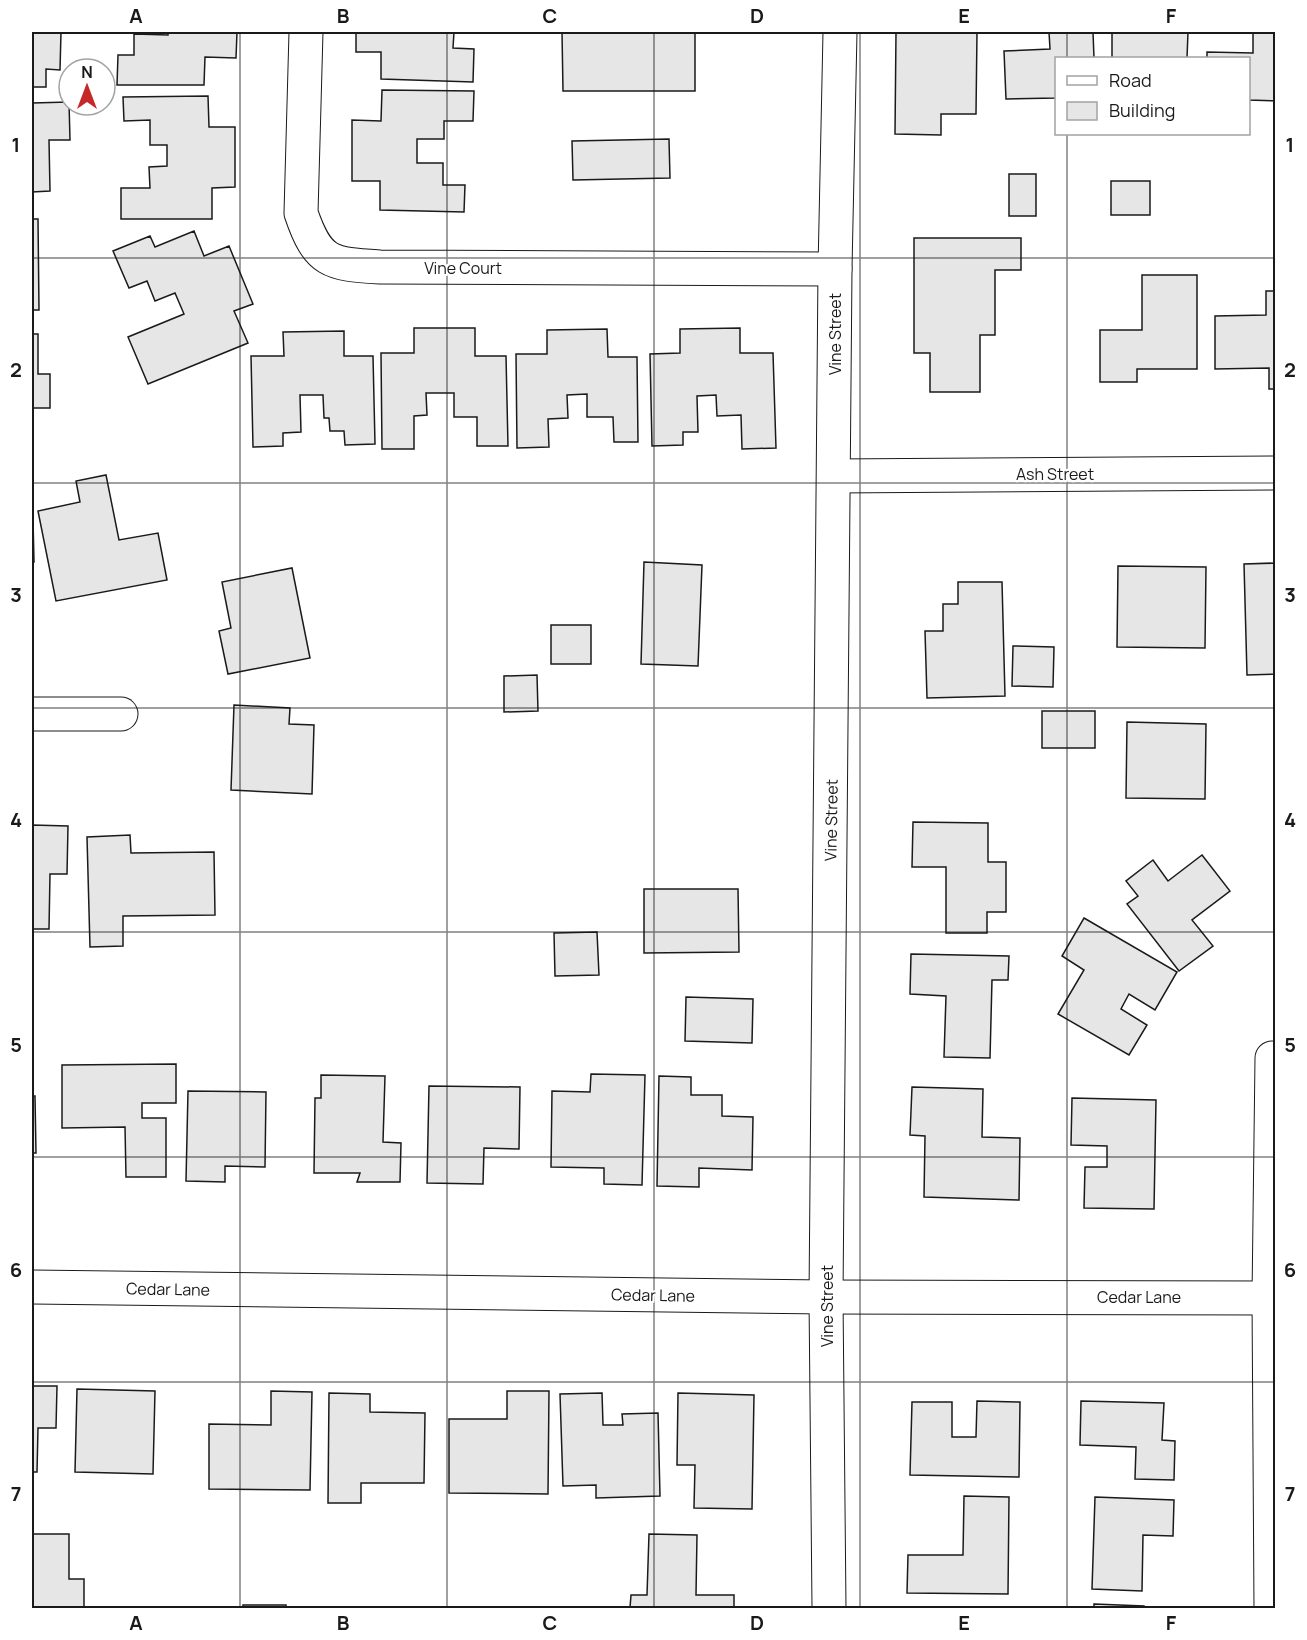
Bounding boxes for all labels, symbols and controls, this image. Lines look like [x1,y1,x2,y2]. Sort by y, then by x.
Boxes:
text: A [129,2,143,29]
text: B [337,2,350,29]
text: C [543,2,557,29]
text: D [750,2,764,29]
text: E [958,2,970,29]
text: F [1166,2,1177,29]
north arrow [57,57,117,117]
legend [1055,57,1250,135]
text: N [81,61,93,83]
text: Road [1109,68,1152,92]
text: Building [1109,98,1175,122]
text: 1 [12,131,20,158]
text: 1 [1286,131,1294,158]
street label: Vine Court [424,257,502,279]
street label: Vine Street [824,293,846,375]
text: 2 [10,356,22,383]
text: 2 [1284,356,1296,383]
street label: Ash Street [1016,463,1094,485]
text: 3 [10,581,22,608]
text: 3 [1284,581,1296,608]
street label: Vine Street [819,779,843,861]
text: 4 [10,806,22,833]
text: 4 [1284,806,1296,833]
text: 5 [10,1031,22,1058]
text: 5 [1284,1031,1296,1058]
text: 6 [10,1256,22,1283]
text: 6 [1284,1256,1296,1283]
street label: Vine Street [816,1265,838,1347]
street label: Cedar Lane [126,1277,210,1301]
street label: Cedar Lane [611,1283,695,1307]
street label: Cedar Lane [1097,1286,1181,1308]
text: 7 [11,1480,21,1507]
text: 7 [1285,1480,1295,1507]
text: A [129,1609,143,1636]
text: B [337,1609,350,1636]
text: C [543,1609,557,1636]
text: D [750,1609,764,1636]
text: E [958,1609,970,1636]
text: F [1166,1609,1177,1636]

